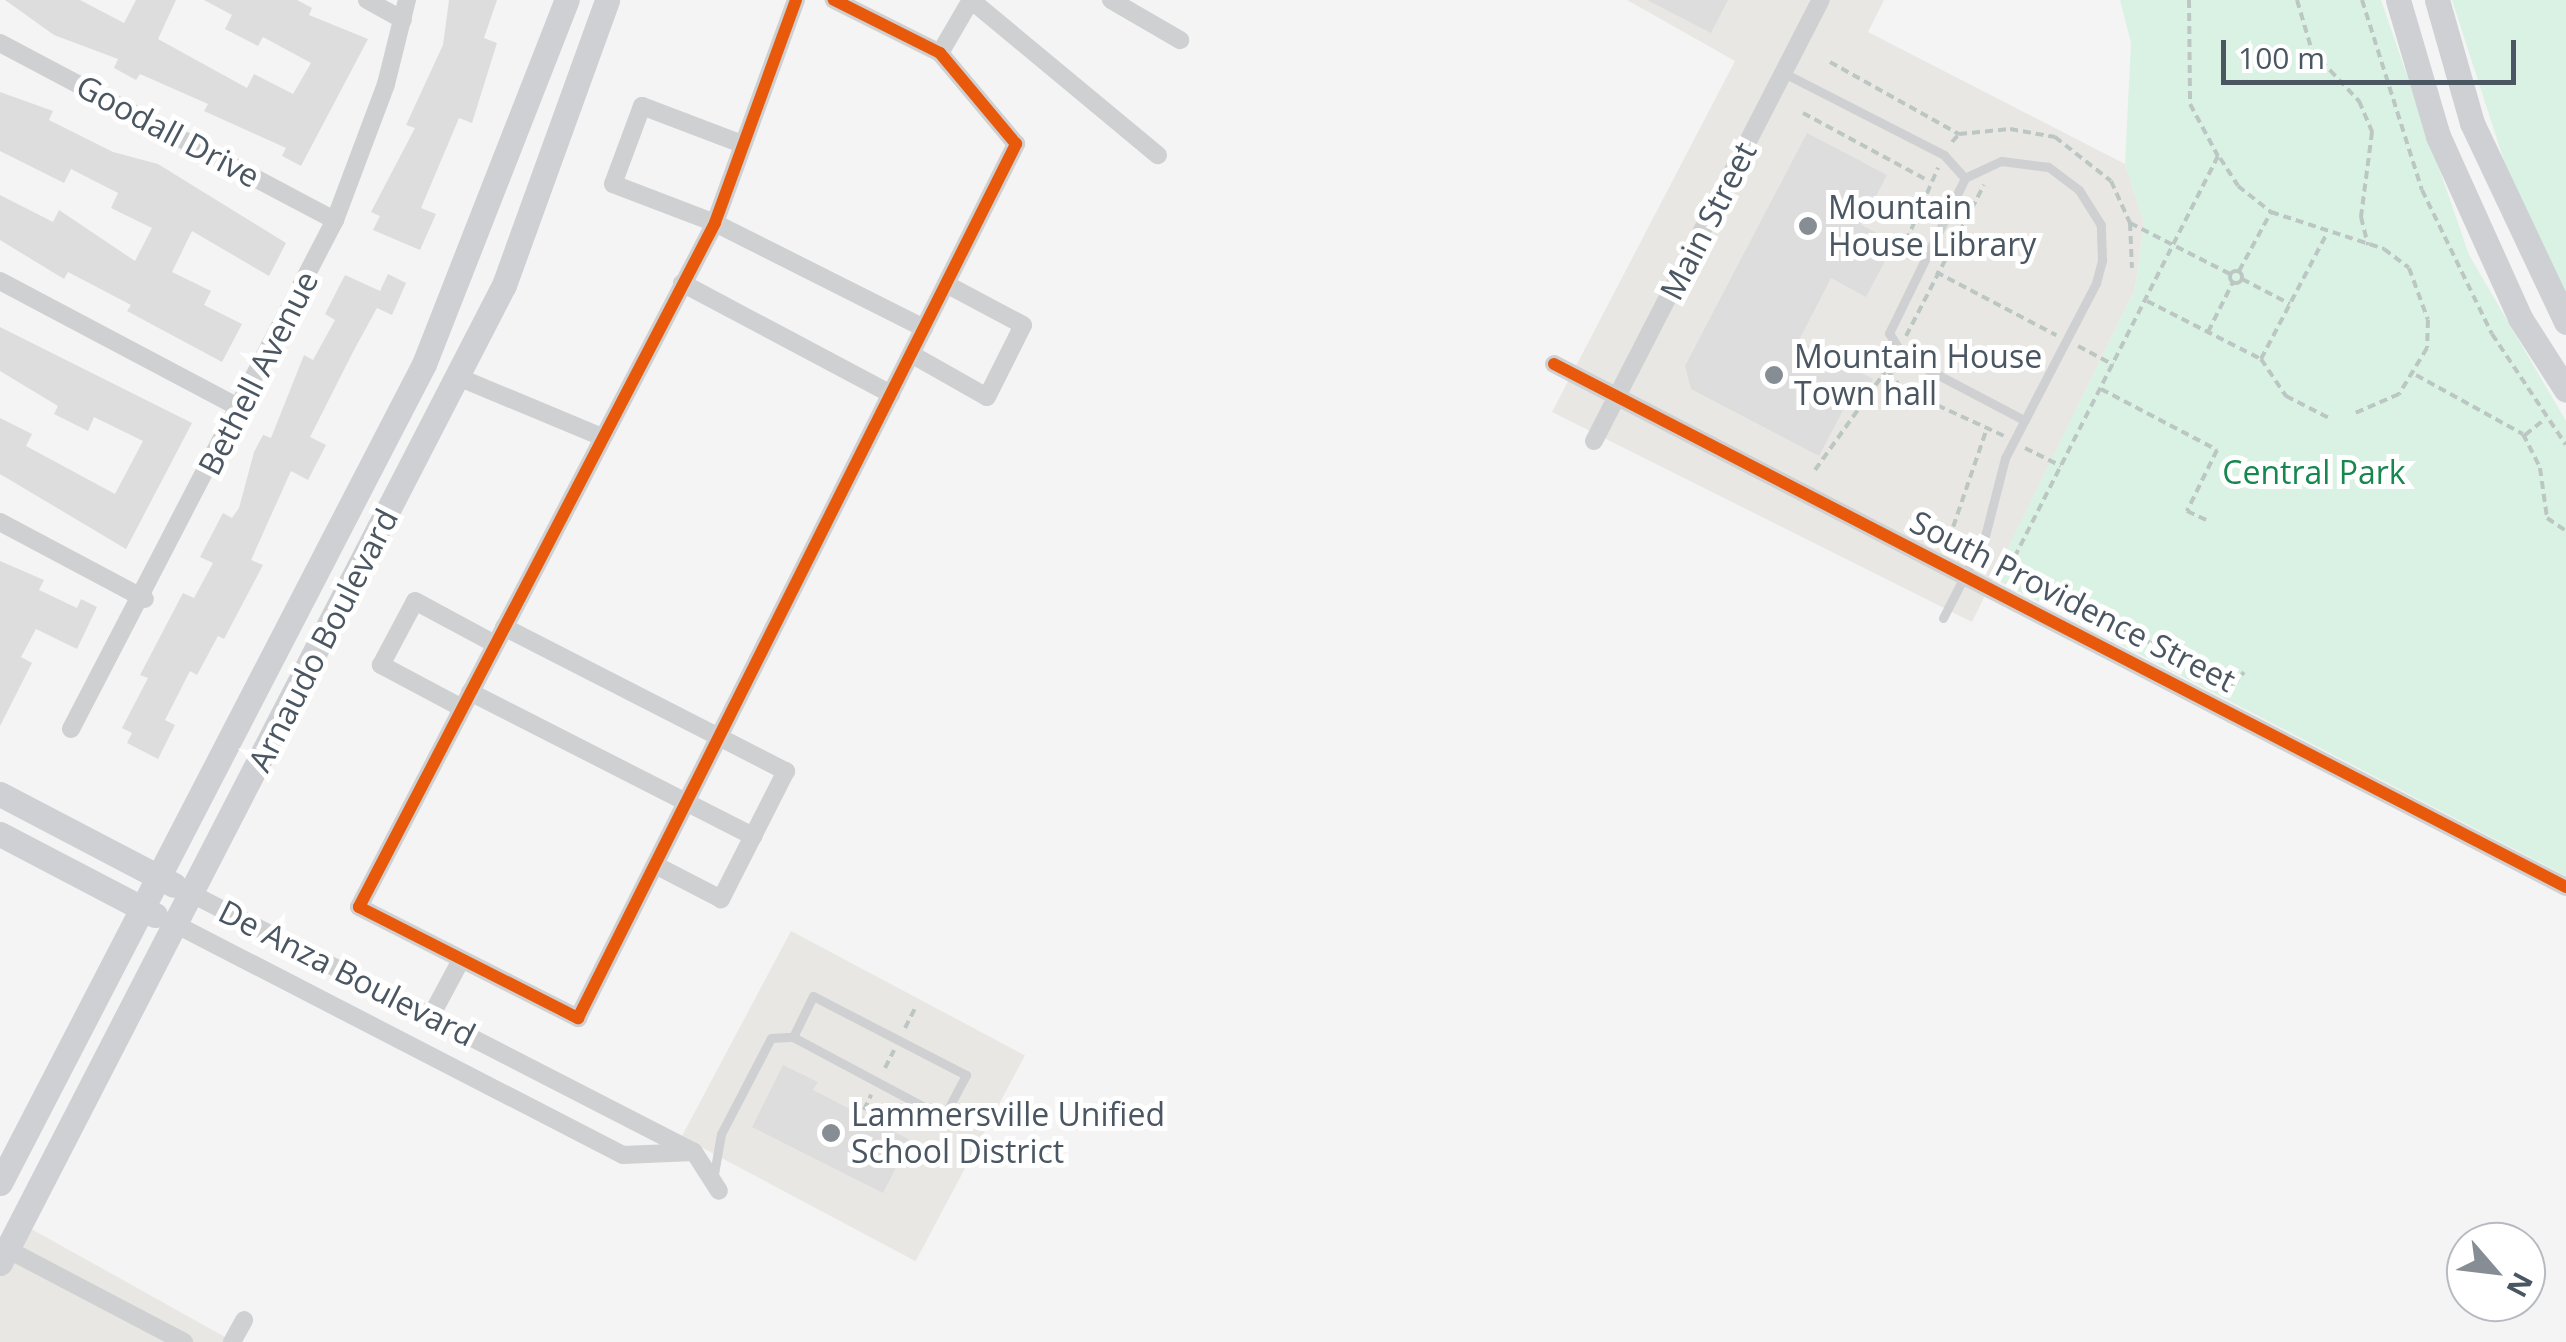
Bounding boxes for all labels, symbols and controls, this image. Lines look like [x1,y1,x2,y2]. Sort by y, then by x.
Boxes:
scale bar [2226,20,2521,82]
text: 100 m [2238,37,2325,78]
street label: Goodall Drive [70,67,266,195]
street label: Main Street [1652,136,1764,306]
place label: Mountain House Library [1828,189,2036,264]
marker: Mountain House Library [1797,215,1819,237]
street label: Bethell Avenue [190,265,326,481]
place label: Mountain House Town hall [1794,338,2042,413]
marker: Mountain House Town hall [1763,364,1785,386]
park label: Central Park [2222,453,2406,491]
street label: Arnaudo Boulevard [240,502,406,778]
street label: South Providence Street [1904,502,2242,700]
street label: De Anza Boulevard [212,892,482,1054]
place label: Lammersville Unified School District [851,1096,1165,1171]
marker: Lammersville Unified School District [820,1122,842,1144]
north arrow [2446,1222,2546,1322]
text: N [2499,1266,2543,1304]

